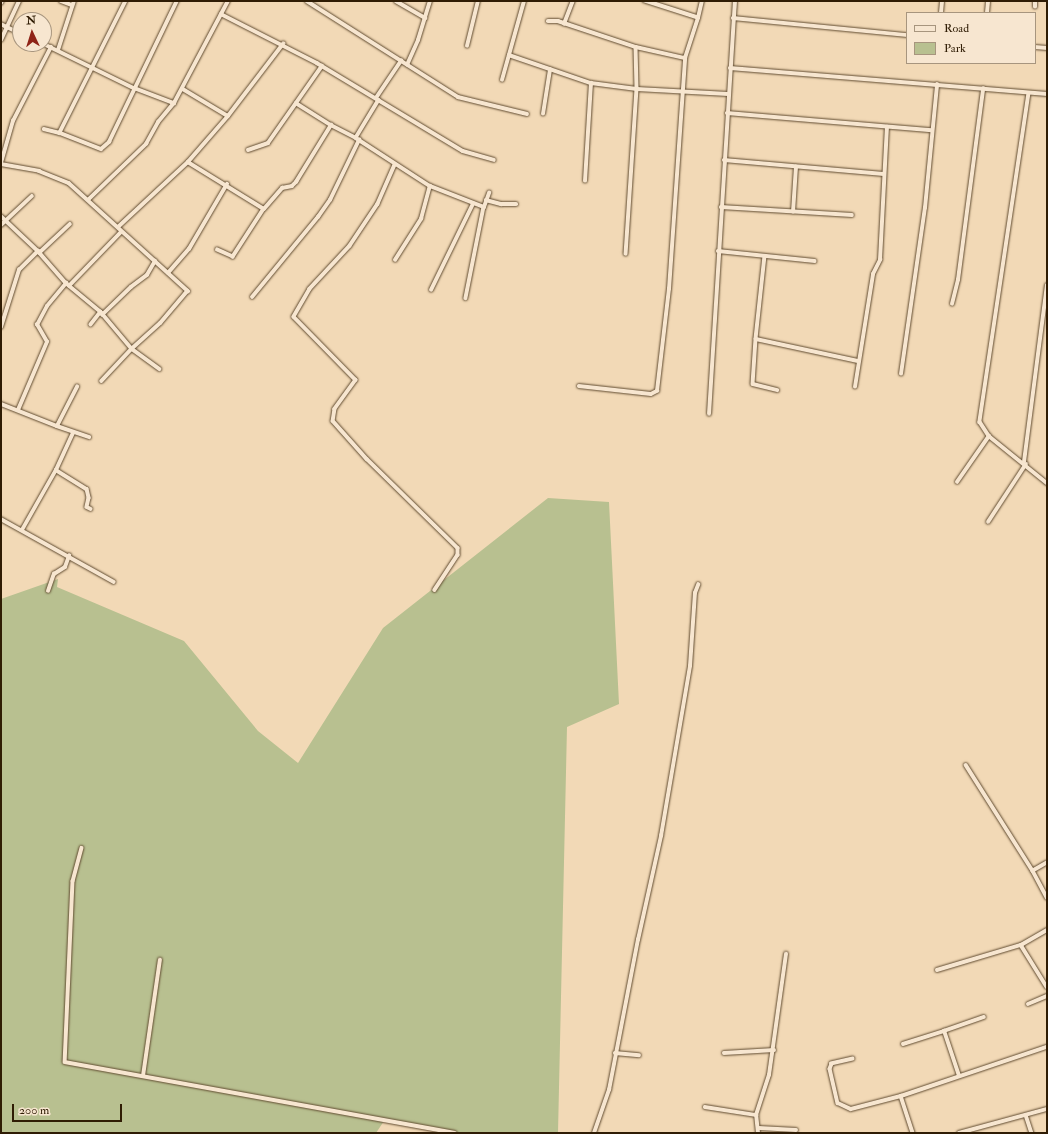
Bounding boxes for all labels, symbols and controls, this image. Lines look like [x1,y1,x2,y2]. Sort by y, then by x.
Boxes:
north arrow [12,12,52,52]
legend [906,12,1036,64]
text: N [26,14,37,27]
text: Road [944,21,969,36]
text: Park [944,41,966,56]
scale bar [14,1096,124,1122]
text: 200 m [19,1103,49,1118]

